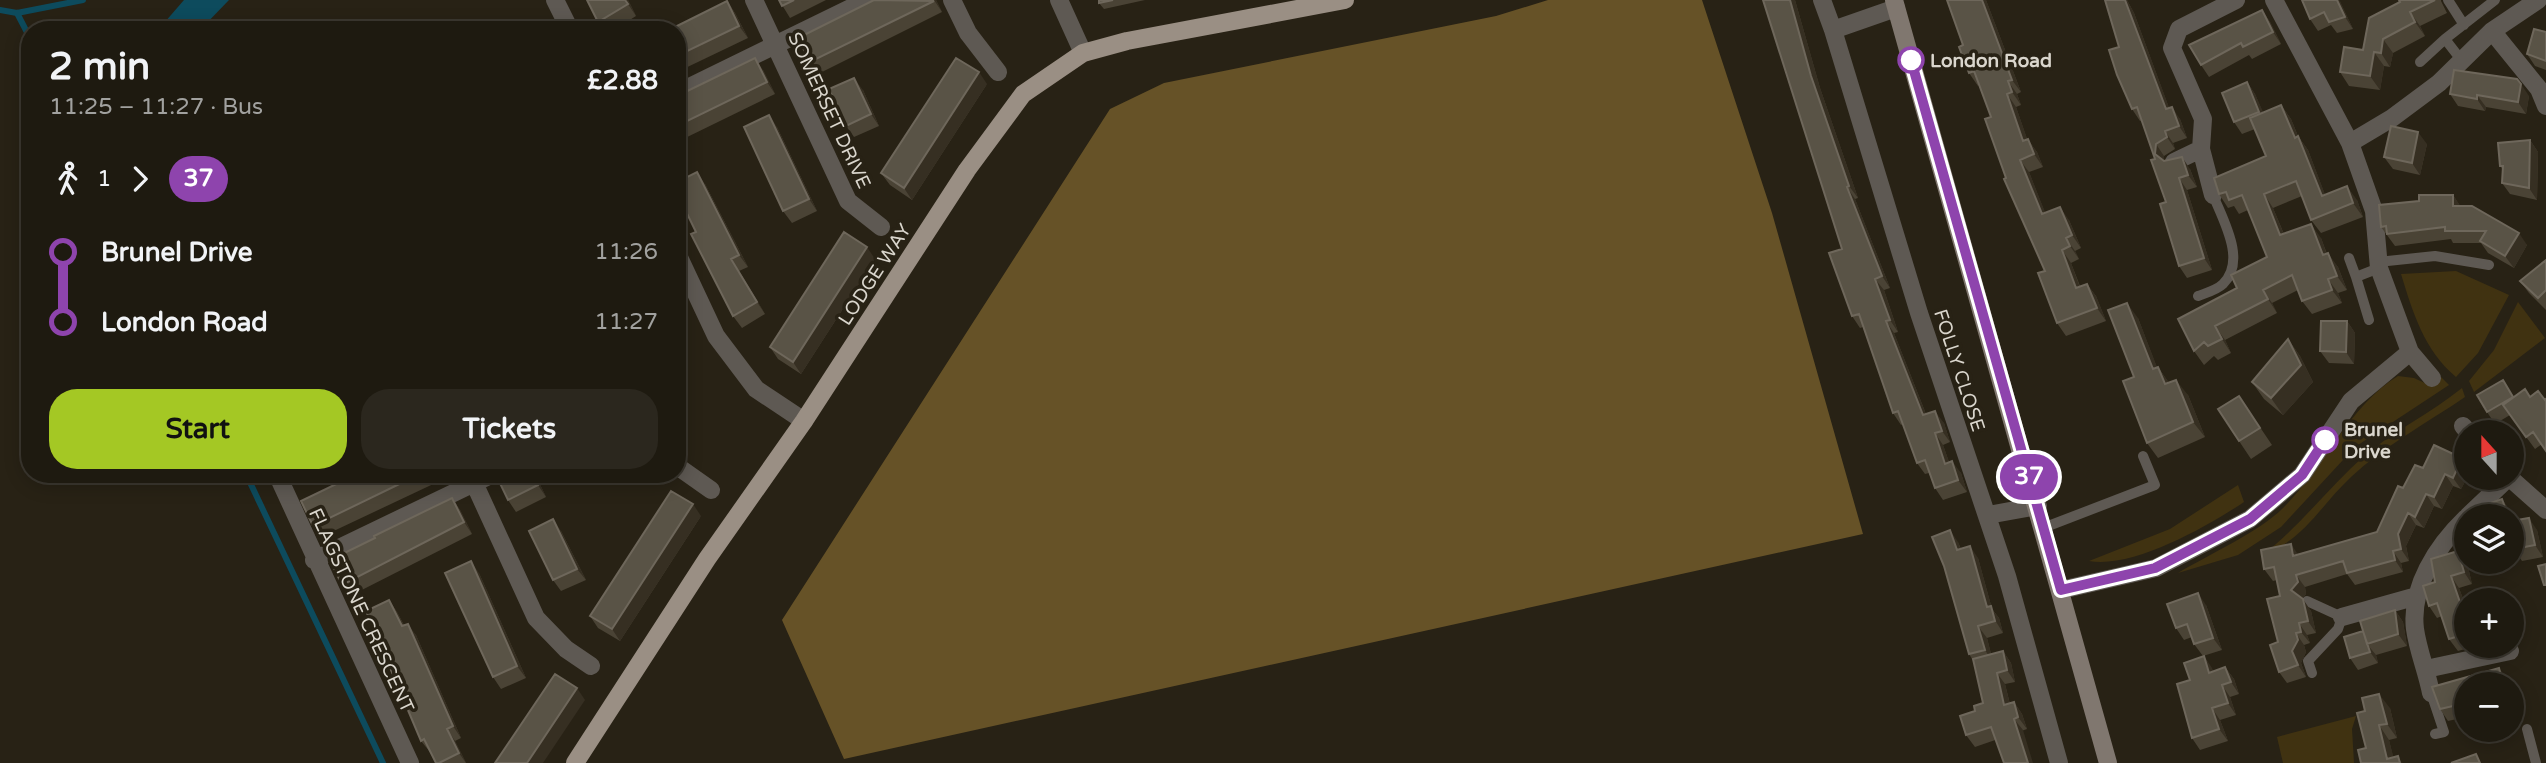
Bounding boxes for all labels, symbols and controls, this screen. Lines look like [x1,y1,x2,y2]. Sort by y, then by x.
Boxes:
street label: SOMERSET DRIVE [783,29,875,192]
text: 2 min [49,44,150,90]
marker: London Road [1898,47,1924,73]
place label: London Road [1930,50,2052,72]
text: £2.88 [587,65,658,96]
text: 11:25 – 11:27 · Bus [49,93,263,121]
icon: walk [49,160,87,198]
icon: forward [121,160,159,198]
text: 37 [183,164,214,193]
text: 1 [97,165,111,193]
street label: LODGE WAY [834,220,916,329]
text: Brunel Drive [101,237,252,268]
text: 11:26 [594,238,658,266]
street label: FOLLY CLOSE [1929,306,1989,434]
text: London Road [101,307,268,338]
text: 11:27 [594,308,658,336]
button: Start [49,389,347,469]
button: Tickets [361,389,658,469]
place label: Brunel Drive [2344,419,2403,463]
north arrow [2454,420,2524,490]
map controls [2454,420,2524,742]
marker: Brunel Drive [2312,427,2338,453]
line badge: 37 [1997,454,2060,500]
text: 37 [2014,462,2044,491]
button: layers [2454,504,2524,574]
street label: FLAGSTONE CRESCENT [304,505,418,716]
button: + [2454,588,2524,658]
button: − [2454,672,2524,742]

